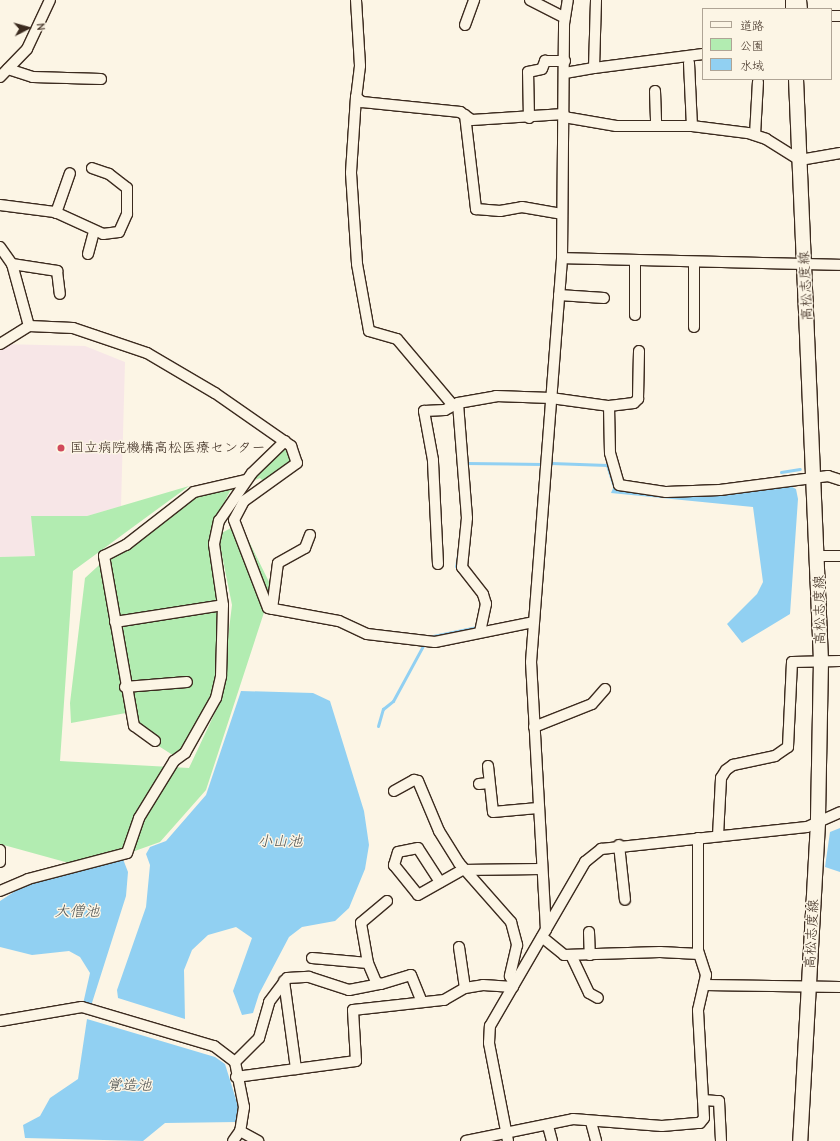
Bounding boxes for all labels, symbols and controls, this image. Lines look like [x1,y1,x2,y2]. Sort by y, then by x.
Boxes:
north arrow [8,8,48,48]
legend [702,8,832,80]
text: 道路 [740,19,764,33]
text: N [34,22,47,31]
text: 公園 [740,39,764,53]
text: 水域 [740,59,764,73]
street label: 高松志度線 [796,251,816,321]
place label: 国立病院機構高松医療センター [70,440,266,456]
marker: 国立病院機構高松医療センター [55,442,67,454]
street label: 高松志度線 [811,575,829,645]
water label: 小山池 [258,833,302,851]
street label: 高松志度線 [802,899,822,969]
water label: 大僧池 [55,903,99,921]
water label: 覚造池 [107,1077,151,1095]

